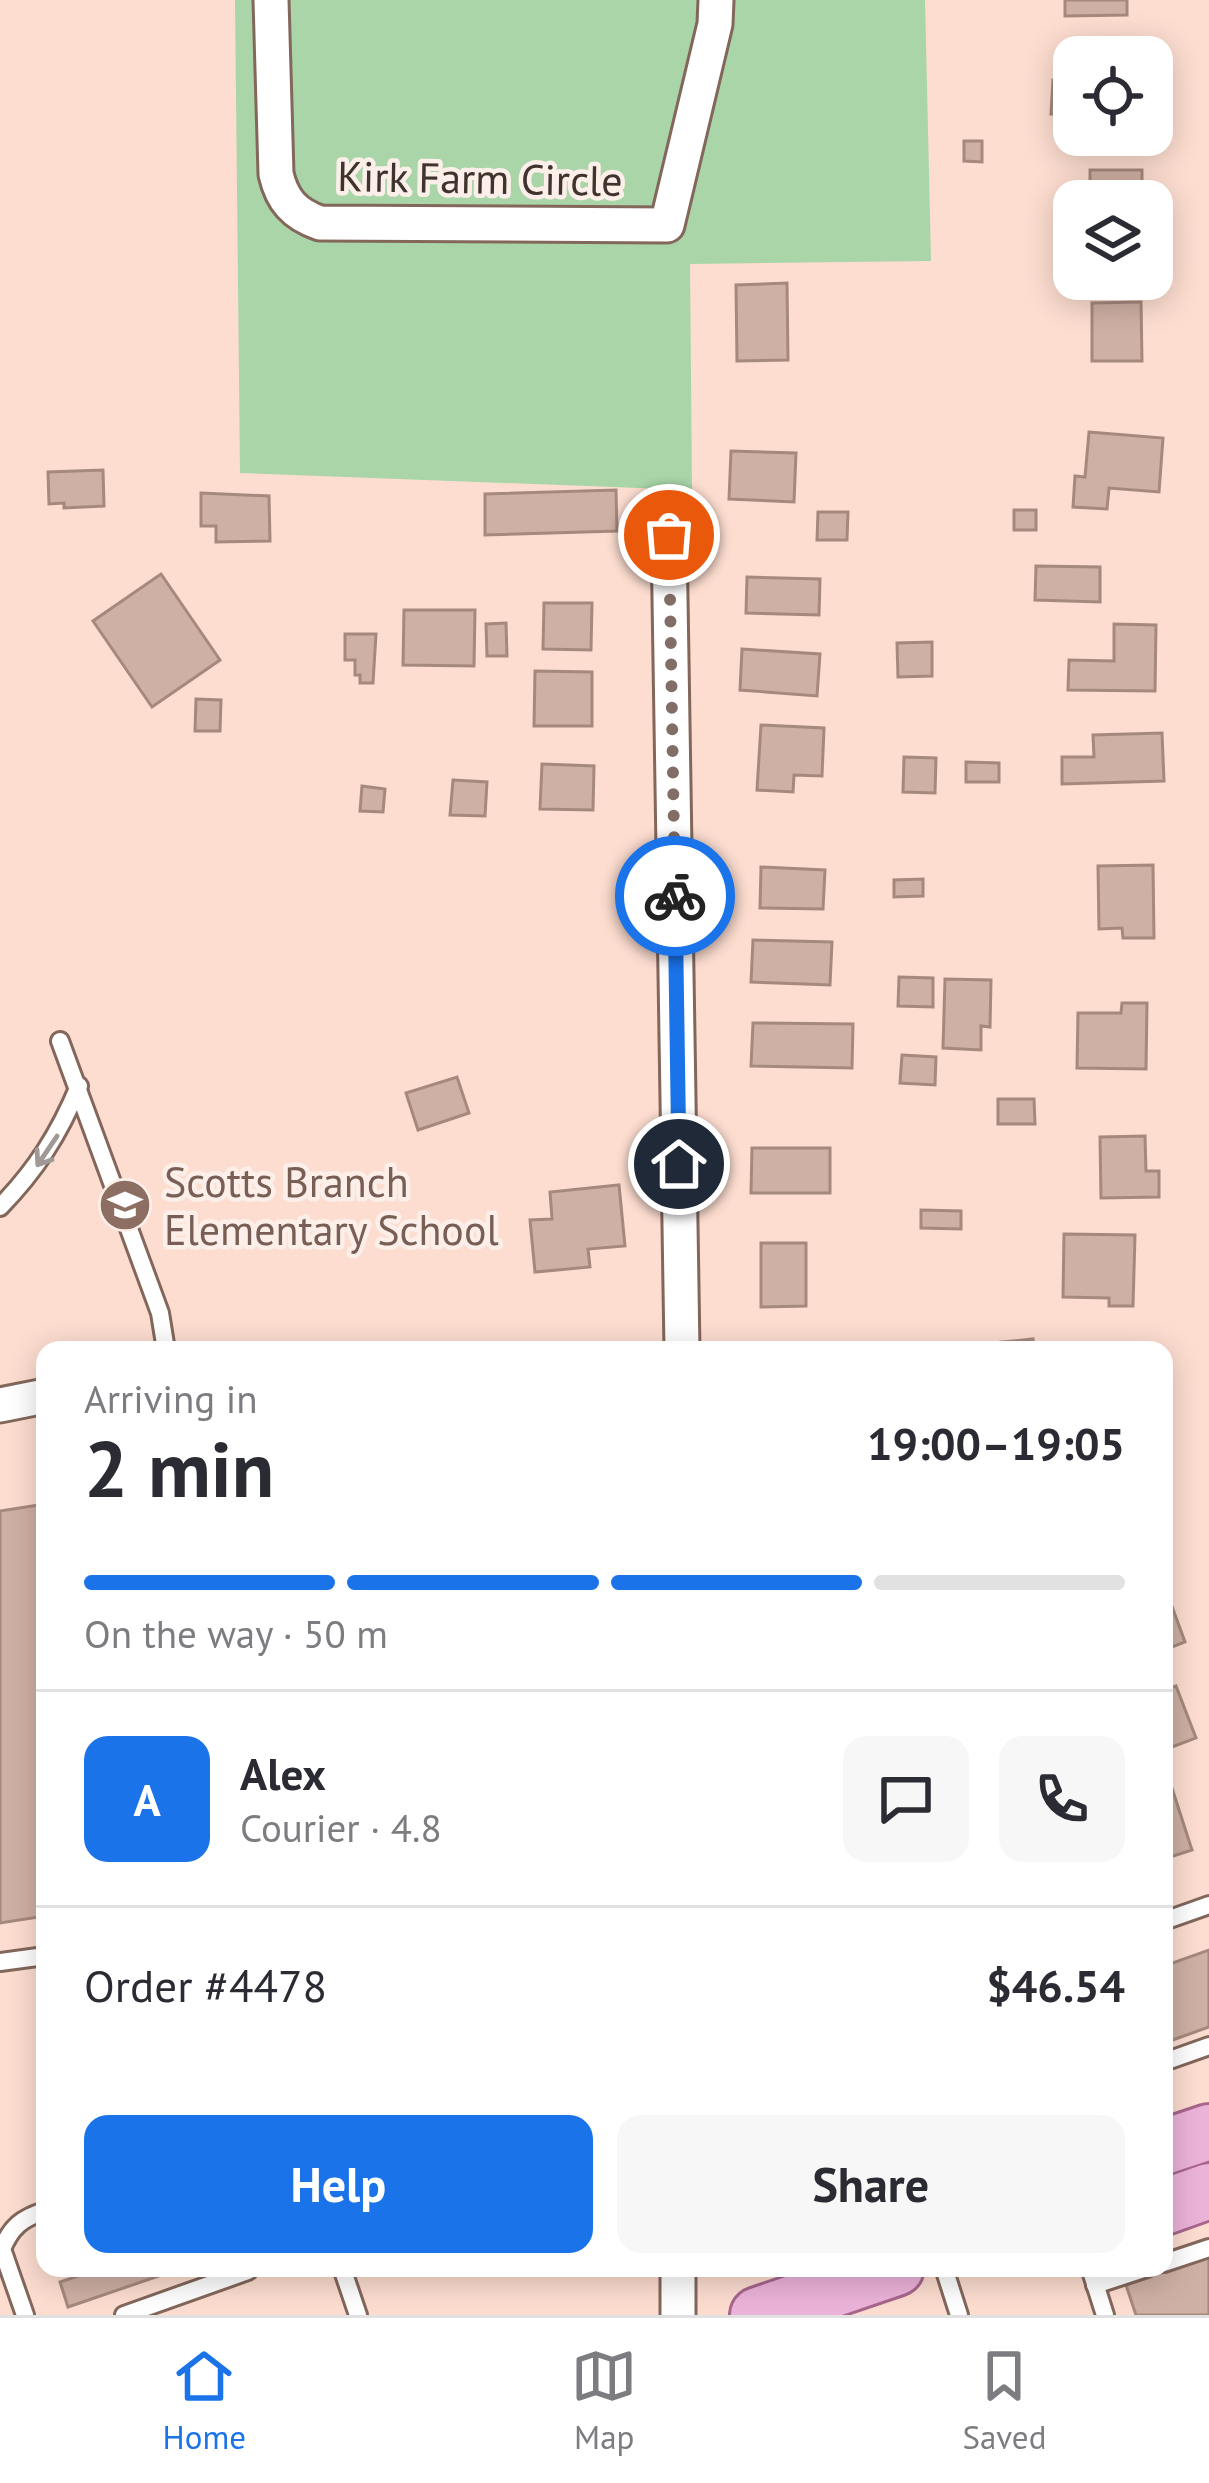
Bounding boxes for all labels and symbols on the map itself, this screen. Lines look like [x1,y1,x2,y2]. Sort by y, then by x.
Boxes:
street label: Kirk Farm Circle [337,148,623,208]
pin [618,484,720,586]
courier [615,836,735,956]
pin [628,1113,730,1215]
one-way arrow [35,1134,60,1168]
place label: Scotts Branch Elementary School [164,1154,499,1257]
school or university icon: Scotts Branch Elementary School [97,1177,153,1233]

